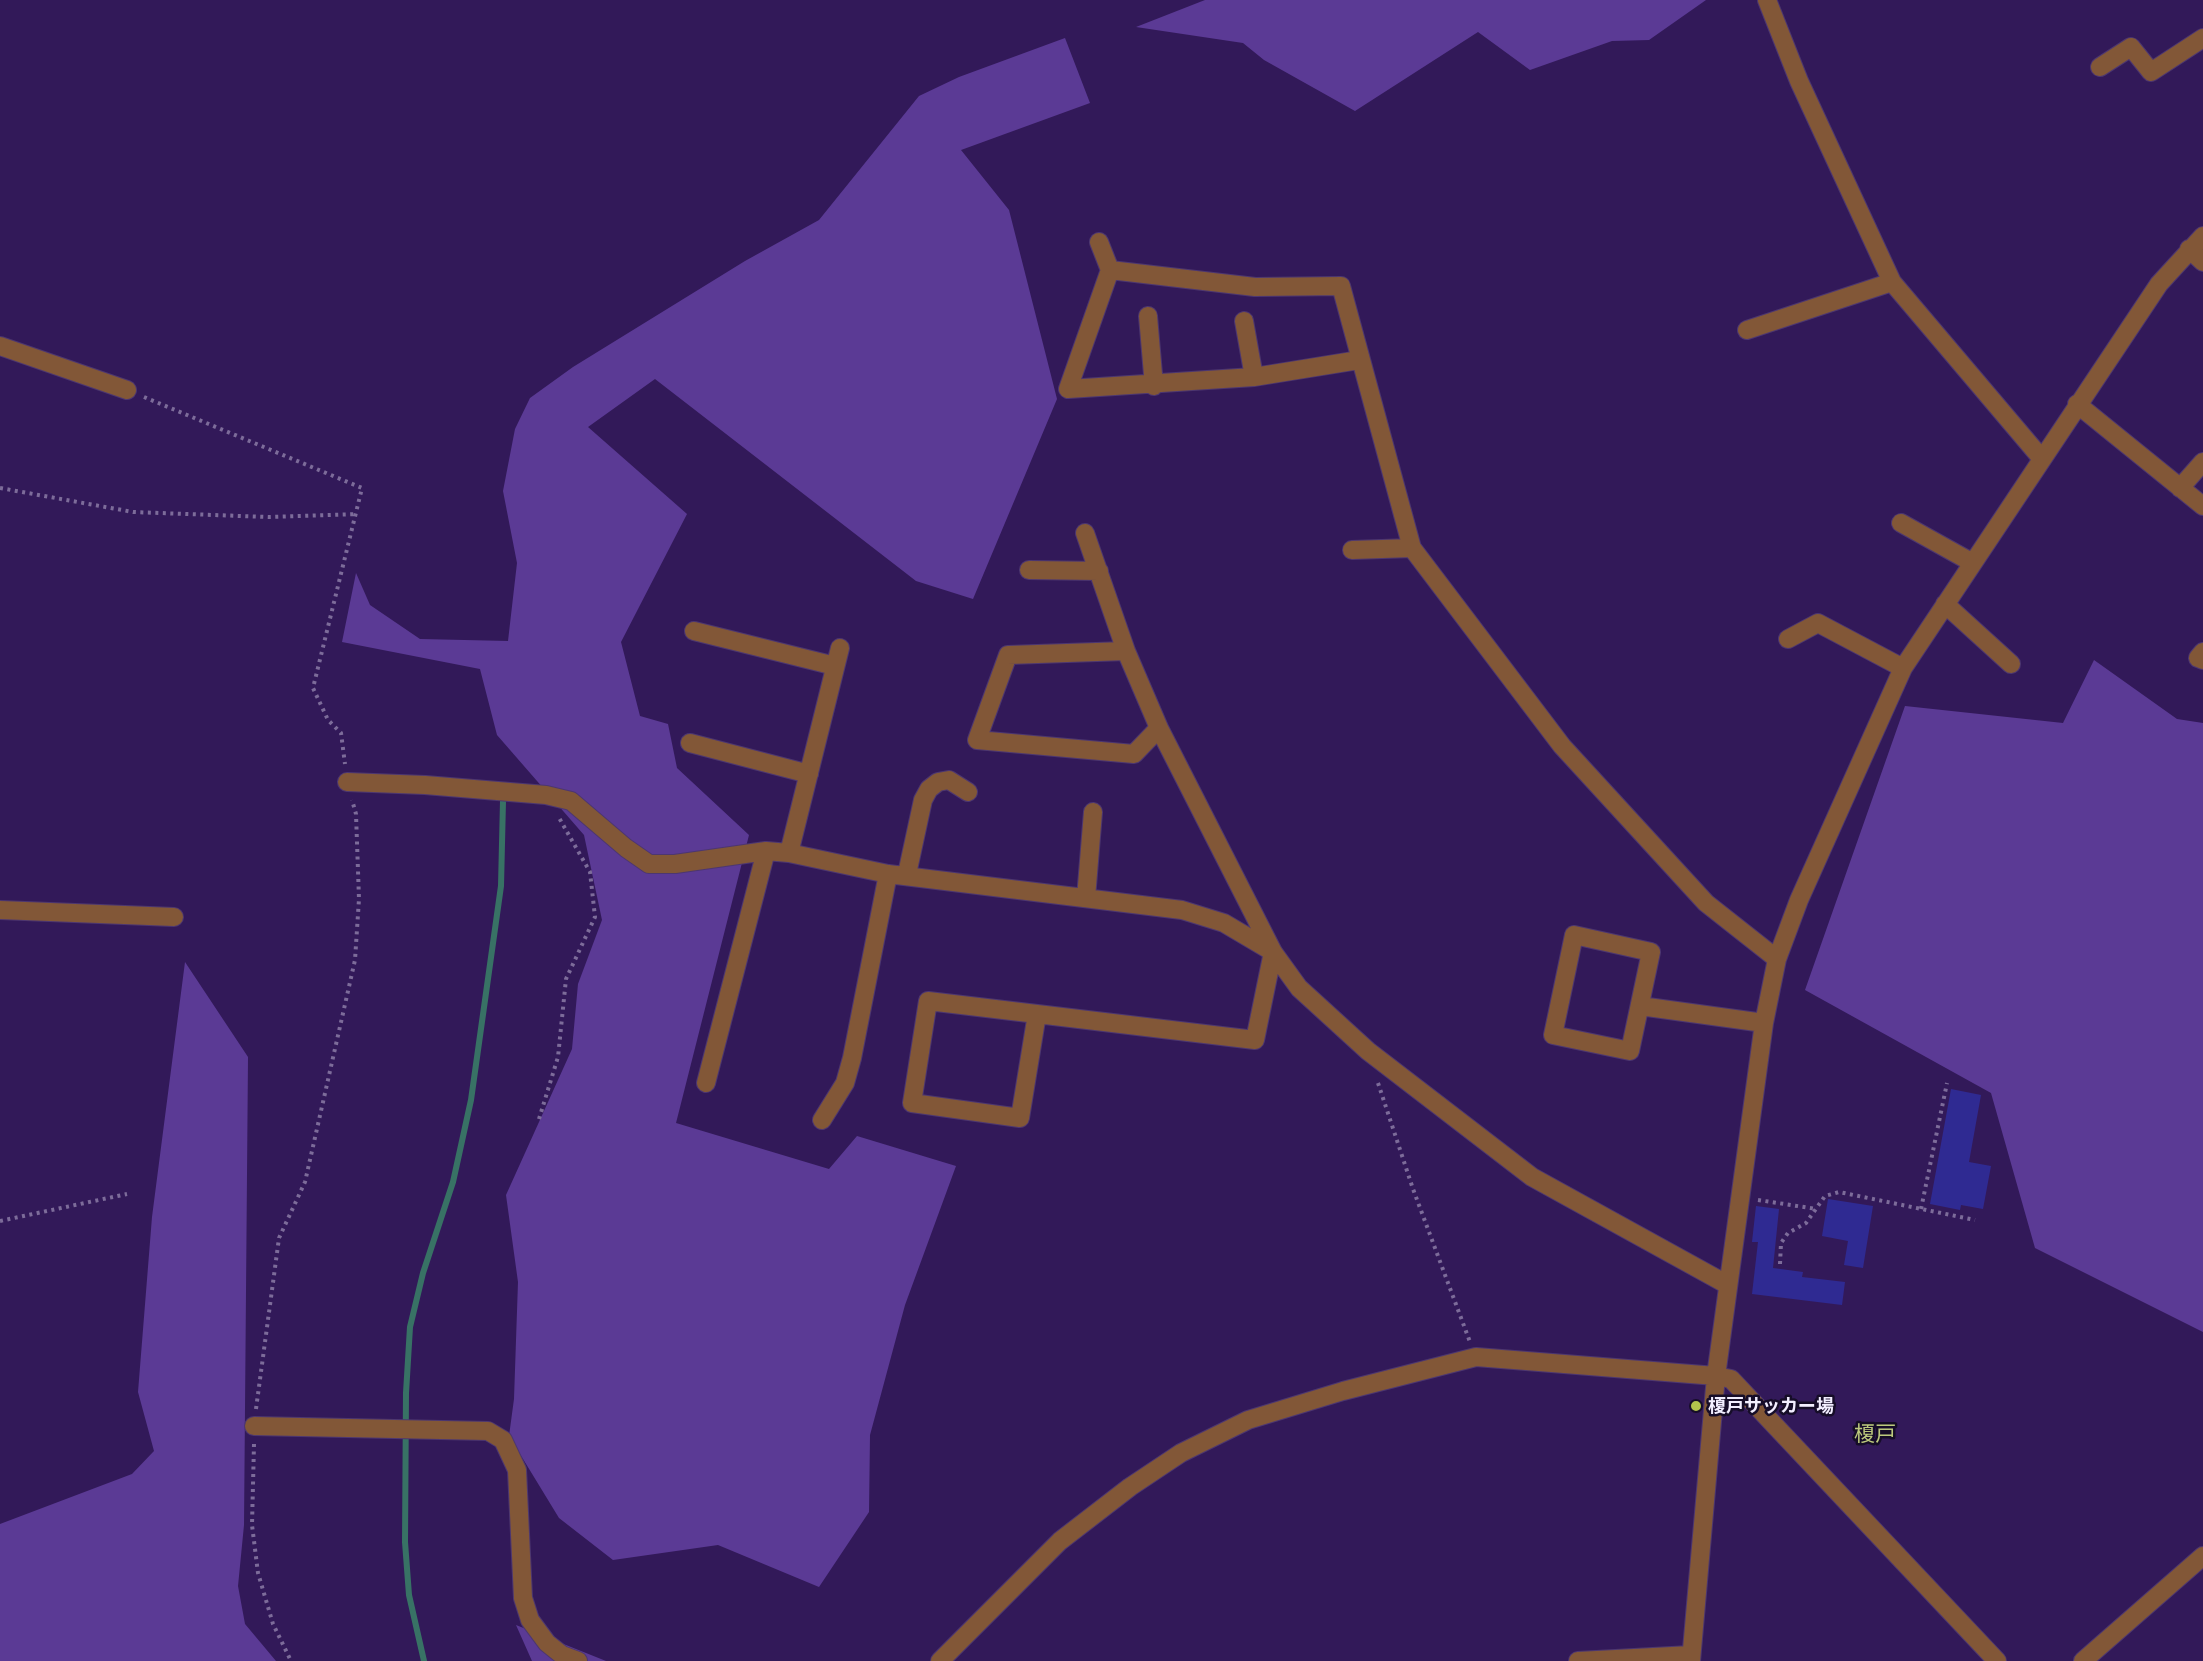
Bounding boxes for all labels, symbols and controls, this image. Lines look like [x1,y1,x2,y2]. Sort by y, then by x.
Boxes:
place label: 榎戸サッカー場 [1708,1395,1834,1417]
marker: 榎戸サッカー場 [1689,1399,1703,1413]
district label: 榎戸 [1854,1421,1896,1447]

